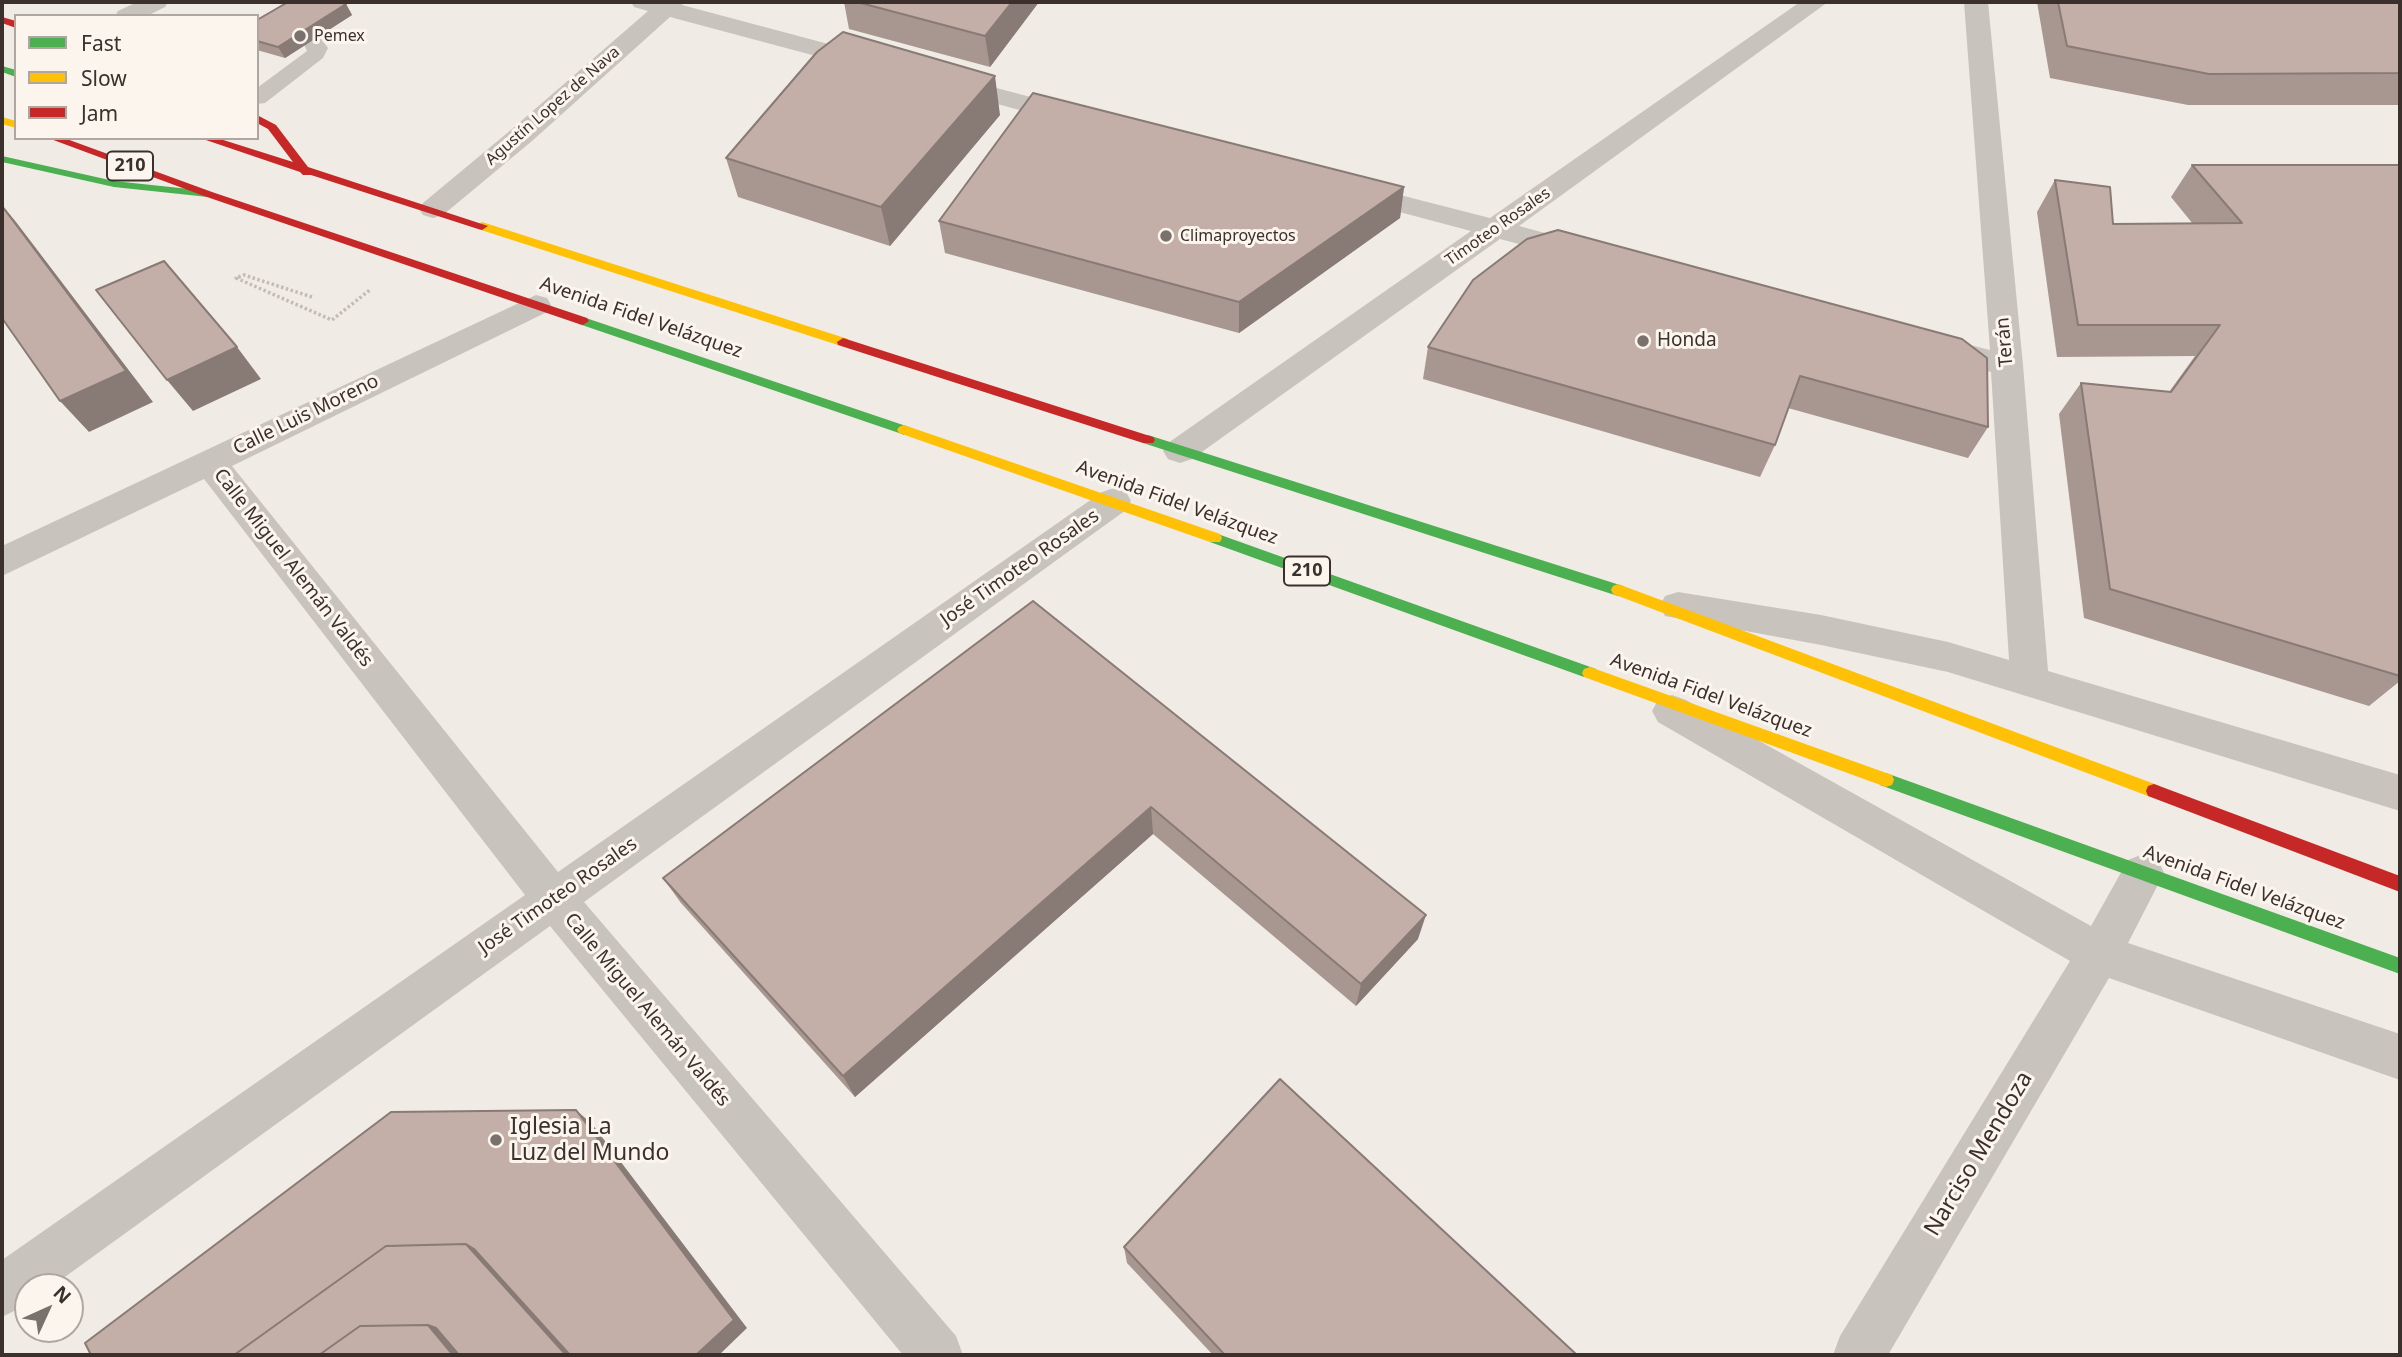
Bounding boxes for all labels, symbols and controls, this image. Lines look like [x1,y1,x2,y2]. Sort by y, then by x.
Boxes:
legend [14,14,259,140]
place label: Pemex [314,26,365,46]
marker: Pemex [292,28,308,44]
text: Fast [81,29,121,57]
street label: Agustín Lopez de Nava [482,43,624,169]
text: Slow [81,64,127,92]
text: Jam [81,99,118,127]
road number: 210 [107,152,153,181]
street label: Timoteo Rosales [1442,184,1554,270]
place label: Climaproyectos [1180,226,1296,246]
marker: Climaproyectos [1158,228,1174,244]
street label: Avenida Fidel Velázquez [537,273,745,363]
street label: Terán [1991,316,2019,368]
place label: Honda [1657,330,1717,352]
marker: Honda [1635,333,1651,349]
street label: Calle Luis Moreno [230,370,382,460]
street label: Avenida Fidel Velázquez [1073,456,1281,550]
street label: Calle Miguel Alemán Valdés [209,464,377,672]
street label: José Timoteo Rosales [936,505,1104,631]
road number: 210 [1284,556,1330,586]
street label: Avenida Fidel Velázquez [1607,649,1815,743]
street label: José Timoteo Rosales [474,833,642,959]
street label: Avenida Fidel Velázquez [2140,841,2348,935]
street label: Calle Miguel Alemán Valdés [559,909,735,1111]
street label: Narciso Mendoza [1919,1067,2039,1241]
place label: Iglesia La Luz del Mundo [510,1113,669,1167]
marker: Iglesia La Luz del Mundo [488,1132,504,1148]
north arrow [14,1273,84,1343]
text: N [48,1280,77,1309]

